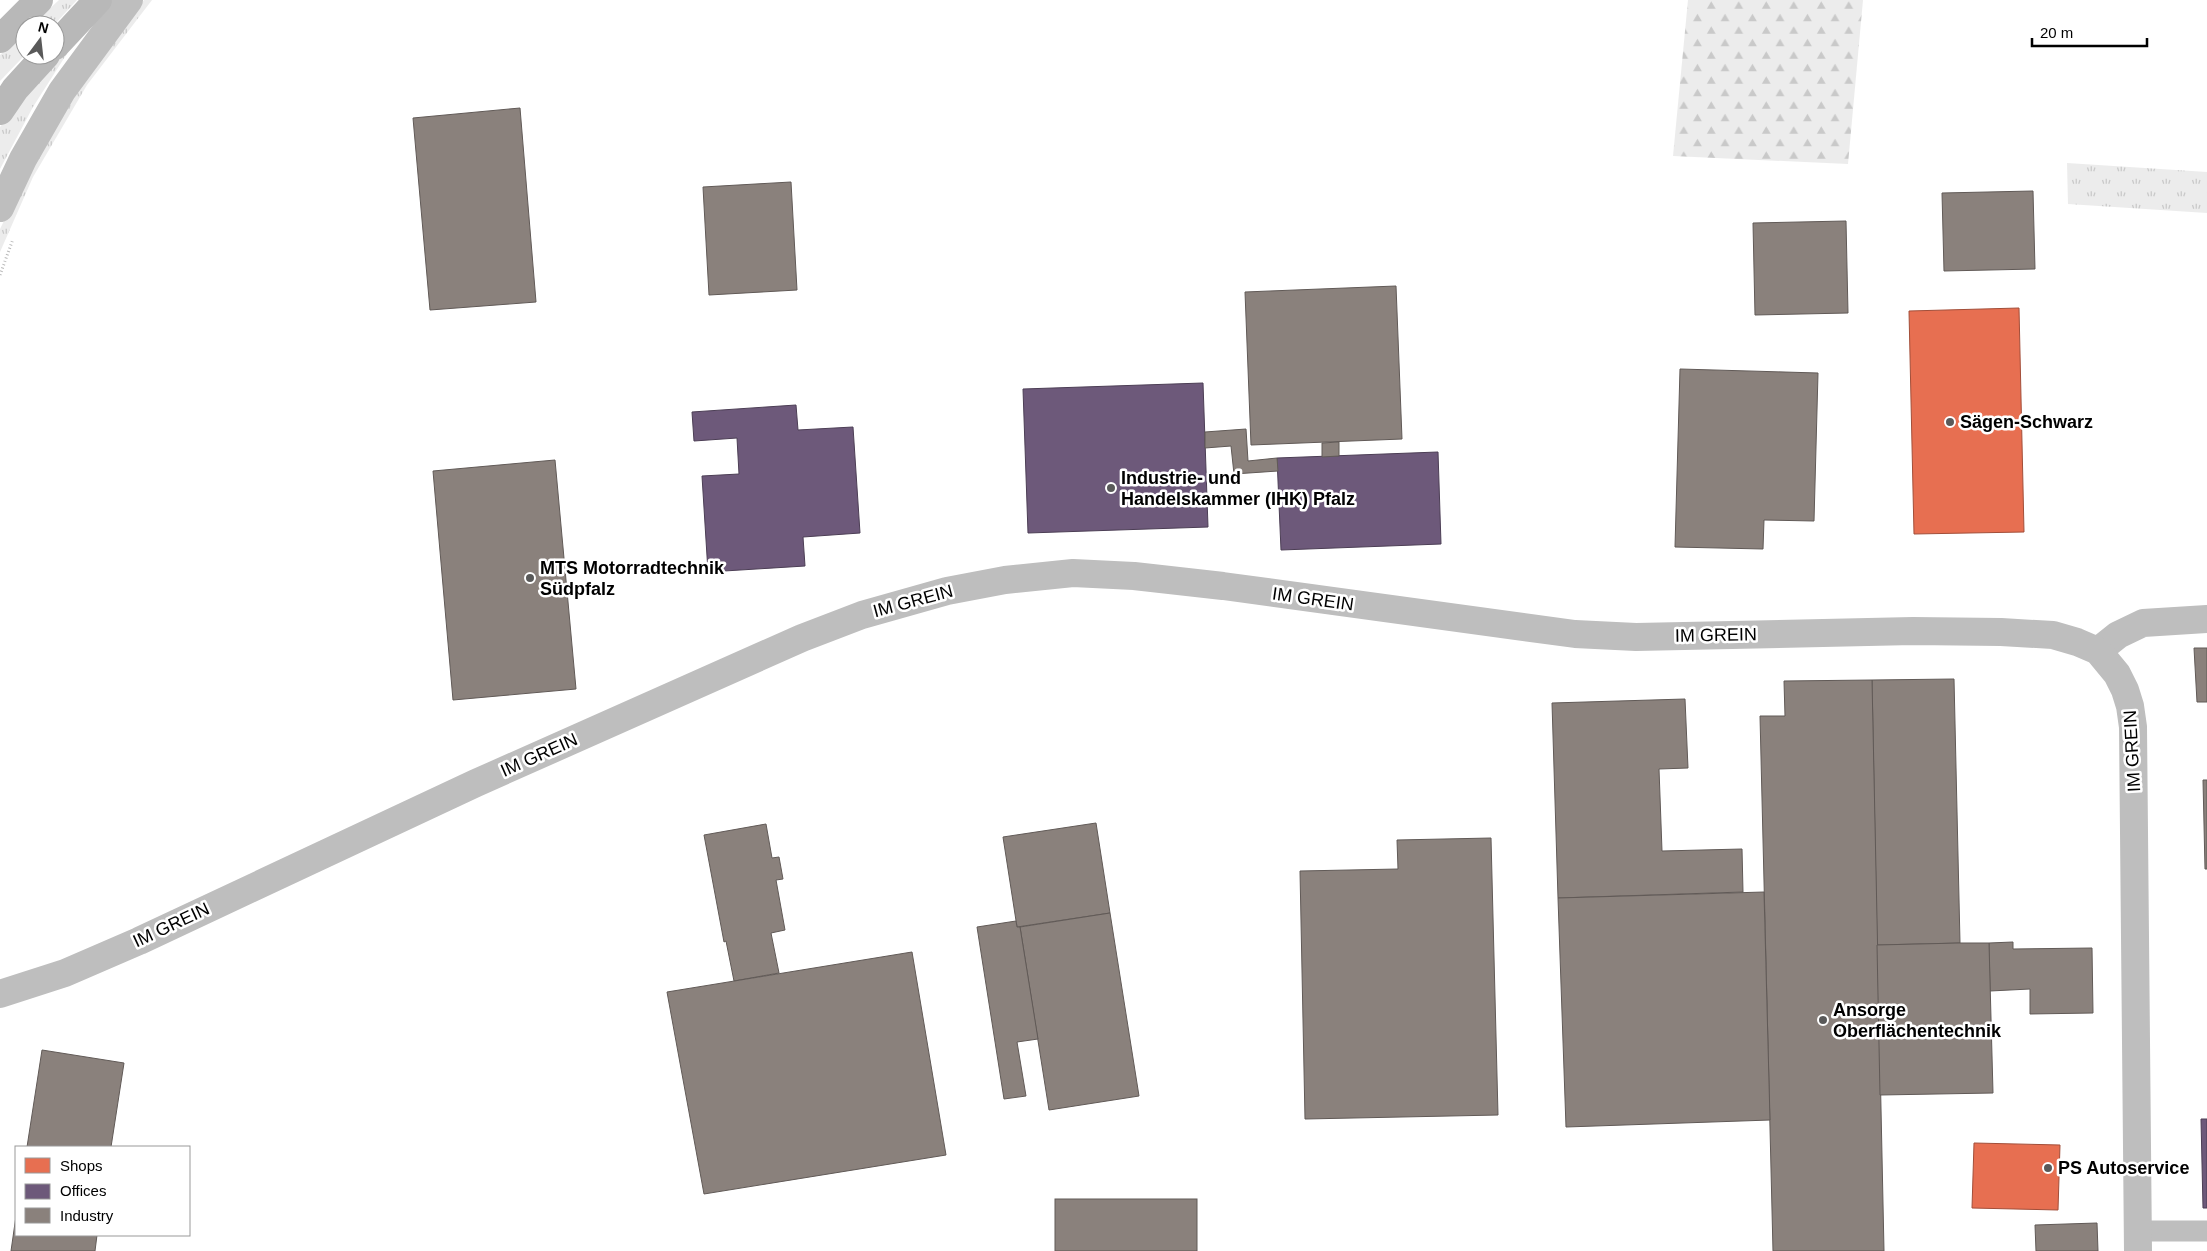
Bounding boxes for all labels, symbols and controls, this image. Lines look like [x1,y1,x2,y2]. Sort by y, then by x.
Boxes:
north arrow [15,15,65,65]
scale bar [2032,15,2147,47]
text: N [36,18,50,36]
text: 20 m [2040,24,2073,41]
place label: Sägen-Schwarz [1960,412,2093,432]
marker: Sägen-Schwarz [1944,416,1956,428]
place label: Industrie- und Handelskammer (IHK) Pfalz [1121,468,1355,509]
marker: Industrie- und Handelskammer (IHK) Pfalz [1105,482,1117,494]
place label: MTS Motorradtechnik Südpfalz [540,558,725,599]
marker: MTS Motorradtechnik Südpfalz [524,572,536,584]
street label: IM GREIN [871,581,955,621]
street label: IM GREIN [1271,583,1355,615]
street label: IM GREIN [1675,624,1757,646]
street label: IM GREIN [2120,710,2144,792]
street label: IM GREIN [497,729,581,781]
street label: IM GREIN [130,899,212,951]
place label: Ansorge Oberflächentechnik [1833,1000,2002,1041]
marker: Ansorge Oberflächentechnik [1817,1014,1829,1026]
legend [15,1146,190,1236]
text: Shops [60,1157,103,1174]
place label: PS Autoservice [2058,1158,2189,1178]
marker: PS Autoservice [2042,1162,2054,1174]
text: Offices [60,1182,106,1199]
text: Industry [60,1207,114,1224]

